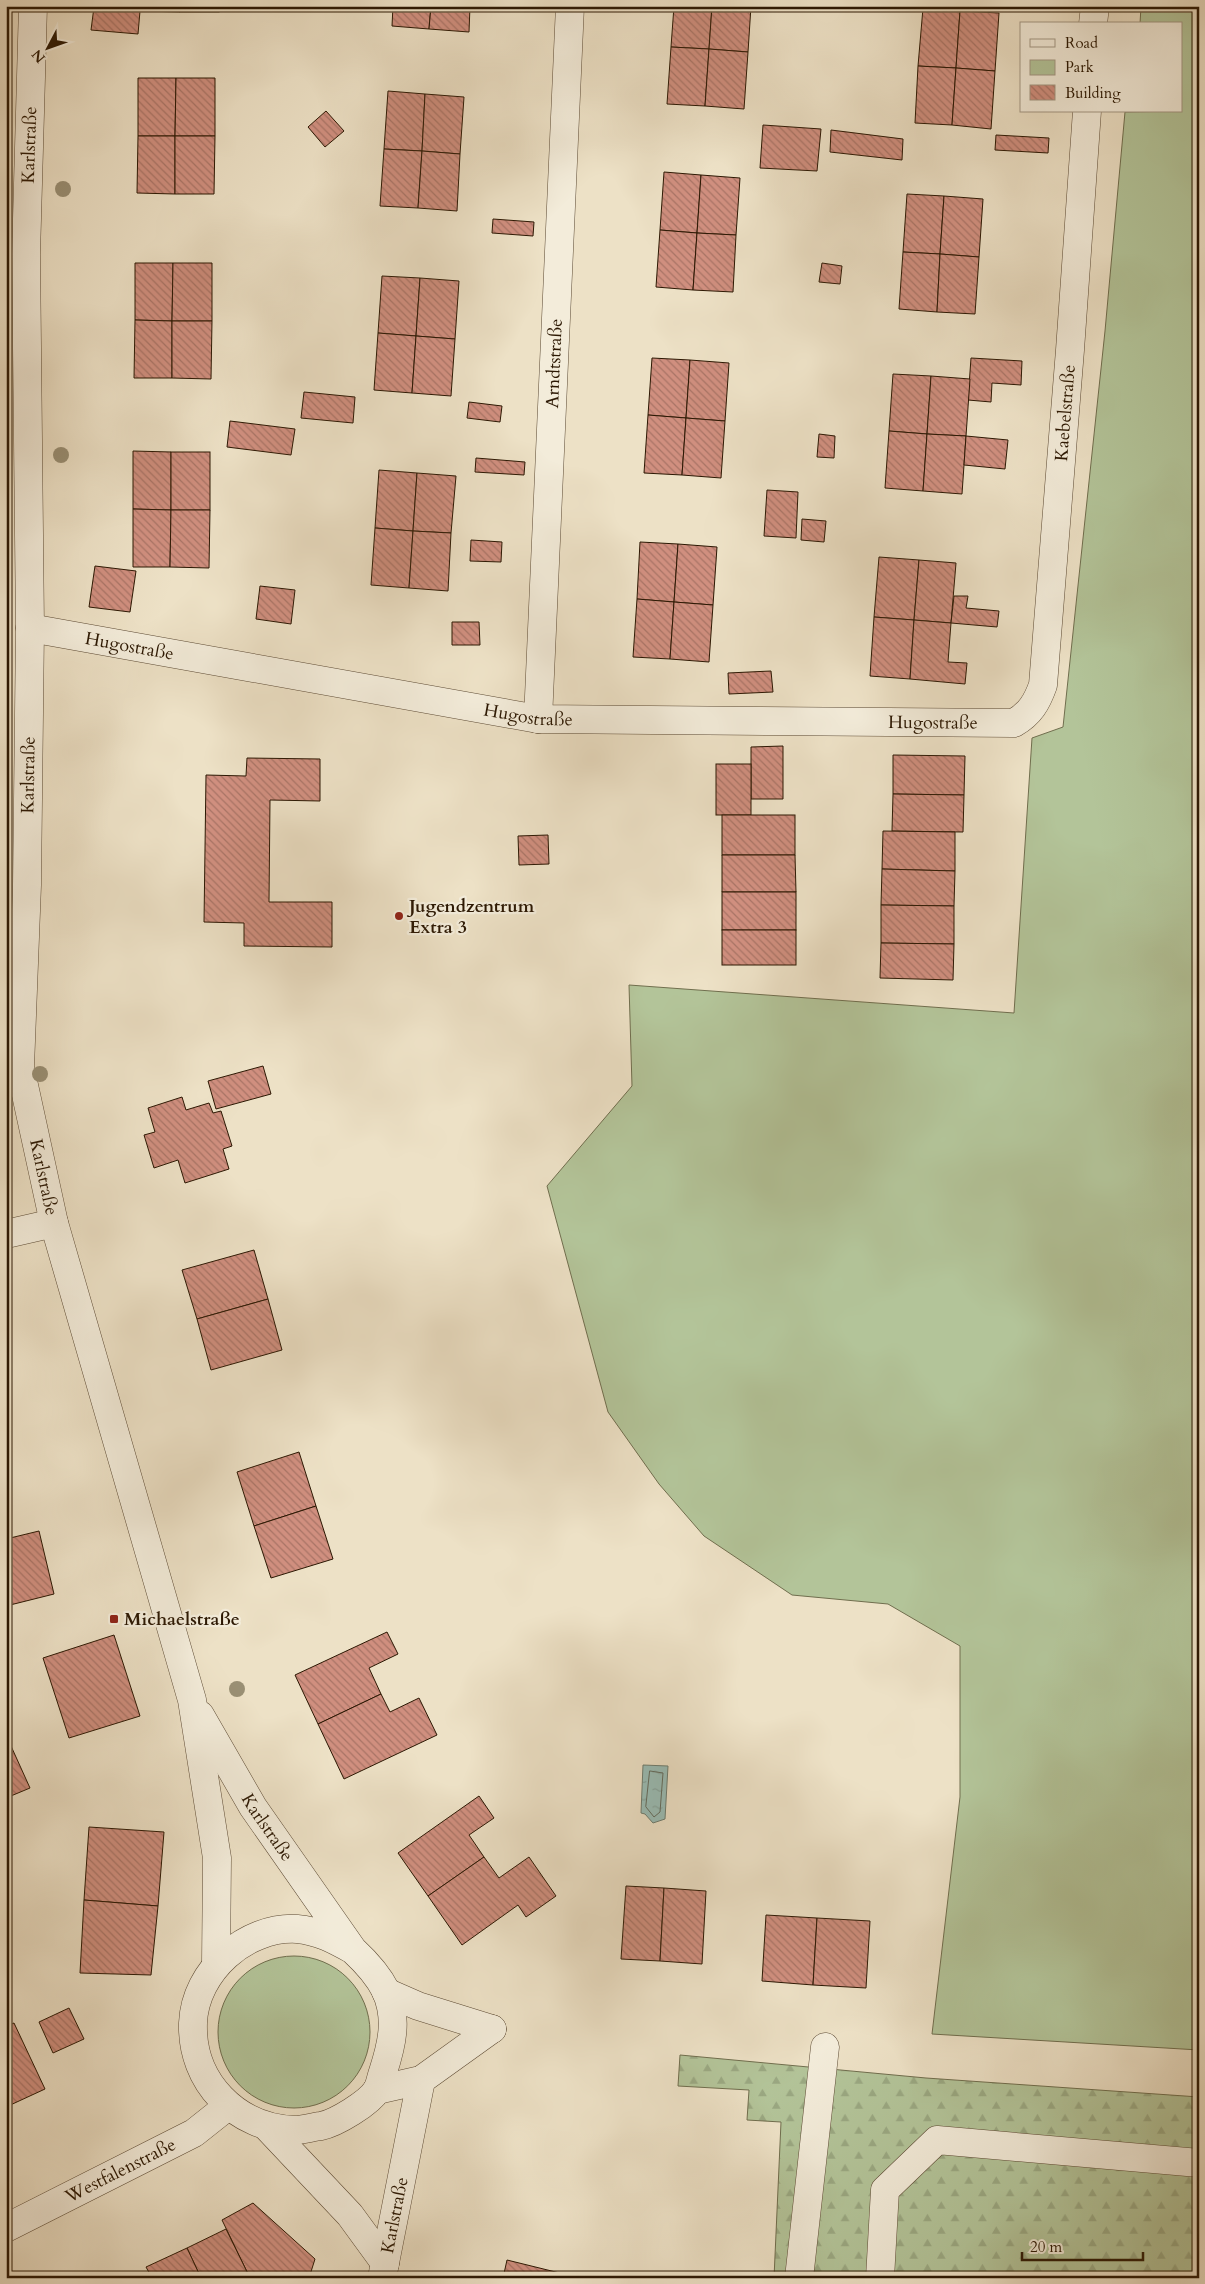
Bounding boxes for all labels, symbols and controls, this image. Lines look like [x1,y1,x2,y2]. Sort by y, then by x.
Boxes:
north arrow [22,22,72,72]
legend [1020,22,1182,112]
text: Road [1065,33,1098,53]
text: N [27,45,50,67]
text: Park [1065,57,1094,77]
text: Building [1065,83,1121,103]
street label: Karlstraße [16,106,43,184]
street label: Arndtstraße [540,318,569,409]
street label: Kaebelstraße [1049,364,1082,462]
street label: Hugostraße [83,626,176,667]
street label: Hugostraße [482,697,573,732]
street label: Hugostraße [888,710,978,736]
street label: Karlstraße [15,736,42,814]
place label: Jugendzentrum Extra 3 [406,894,535,940]
marker: Jugendzentrum Extra 3 [393,910,405,922]
street label: Karlstraße [23,1137,64,1218]
place label: Michaelstraße [124,1607,240,1632]
marker: Michaelstraße [108,1613,120,1625]
street label: Karlstraße [235,1789,299,1866]
street label: Westfalenstraße [60,2132,180,2210]
street label: Karlstraße [375,2175,415,2256]
scale bar [1022,2229,1144,2261]
text: 20 m [1030,2237,1062,2257]

